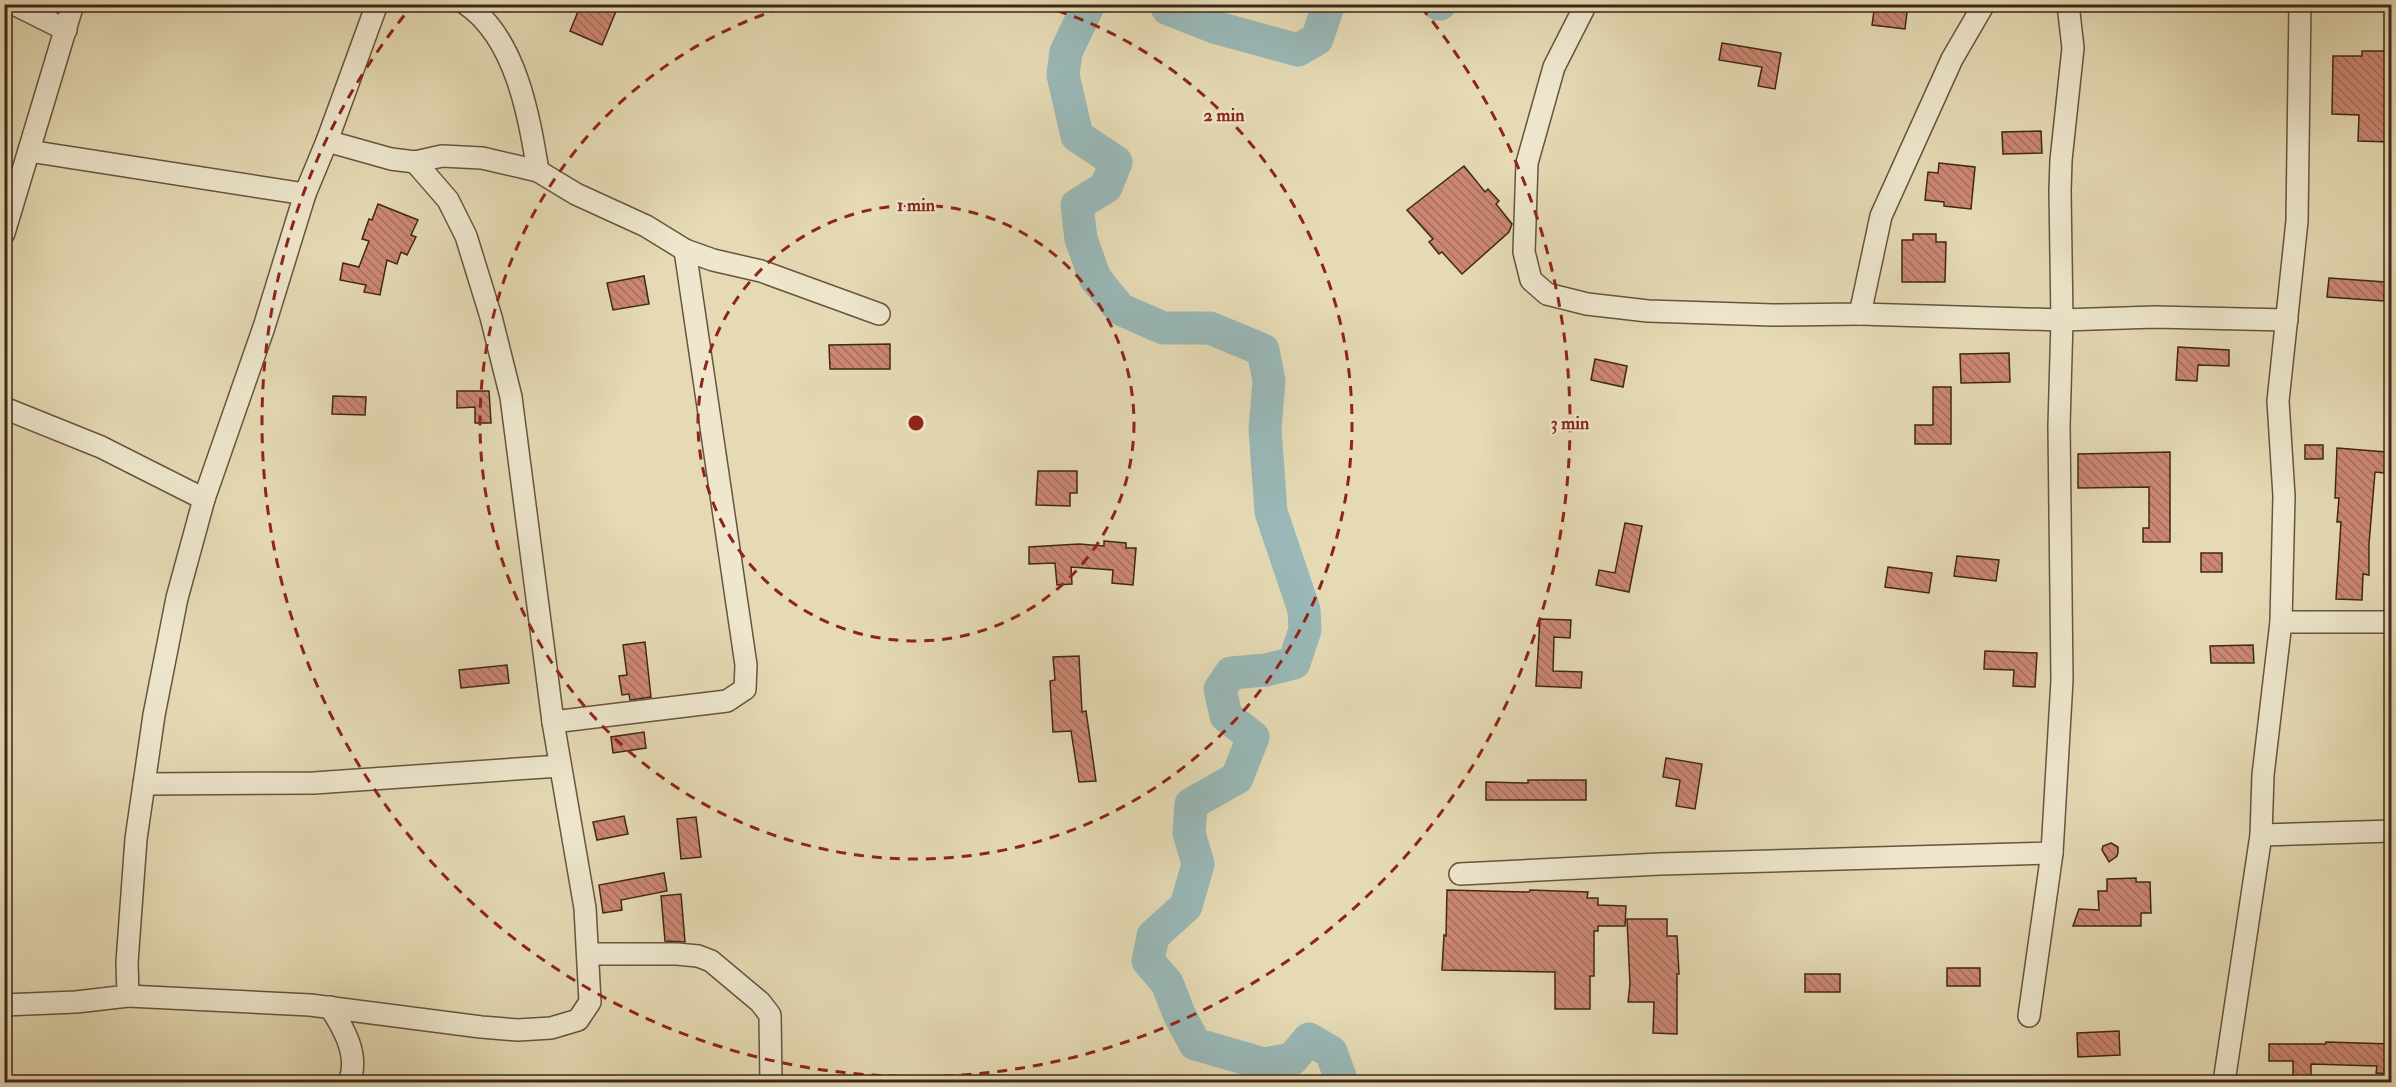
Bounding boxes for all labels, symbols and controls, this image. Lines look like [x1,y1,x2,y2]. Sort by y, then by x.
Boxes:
text: 2 min [1204,104,1245,127]
text: 1 min [897,194,936,217]
text: 3 min [1551,412,1590,435]
centre of rings [906,413,926,433]

